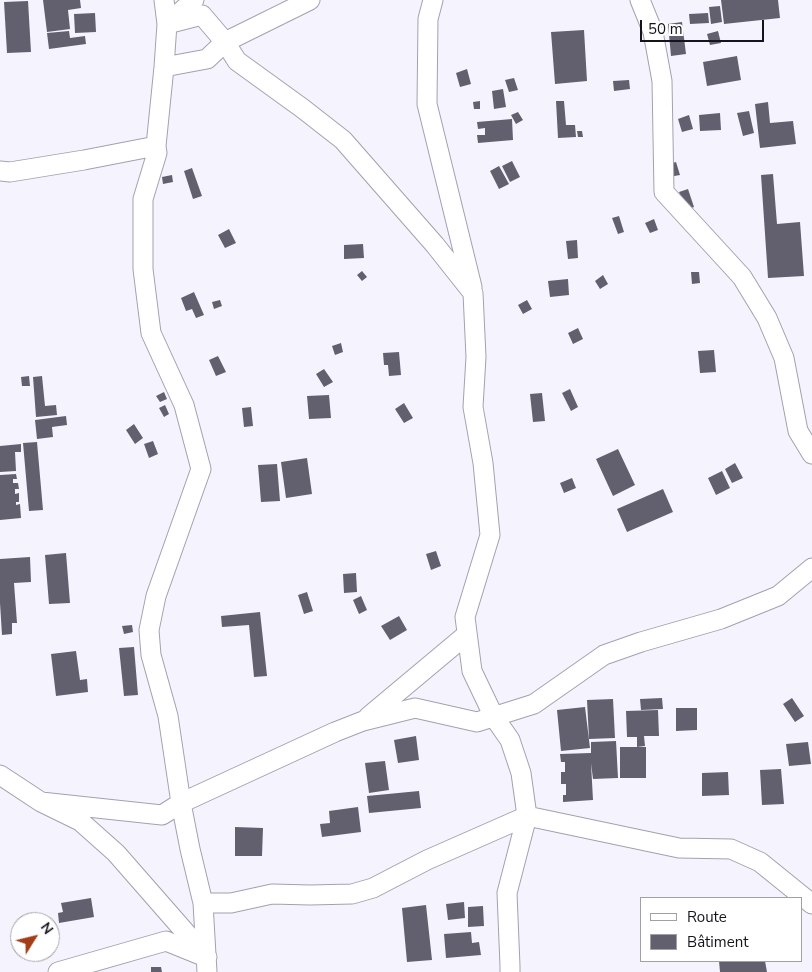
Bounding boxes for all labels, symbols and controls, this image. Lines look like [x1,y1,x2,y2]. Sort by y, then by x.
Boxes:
scale bar [642,10,766,42]
text: 50 m [648,19,683,39]
legend [640,897,802,962]
text: Route [687,907,727,927]
north arrow [10,912,60,962]
text: N [36,919,57,938]
text: Bâtiment [687,932,748,952]

